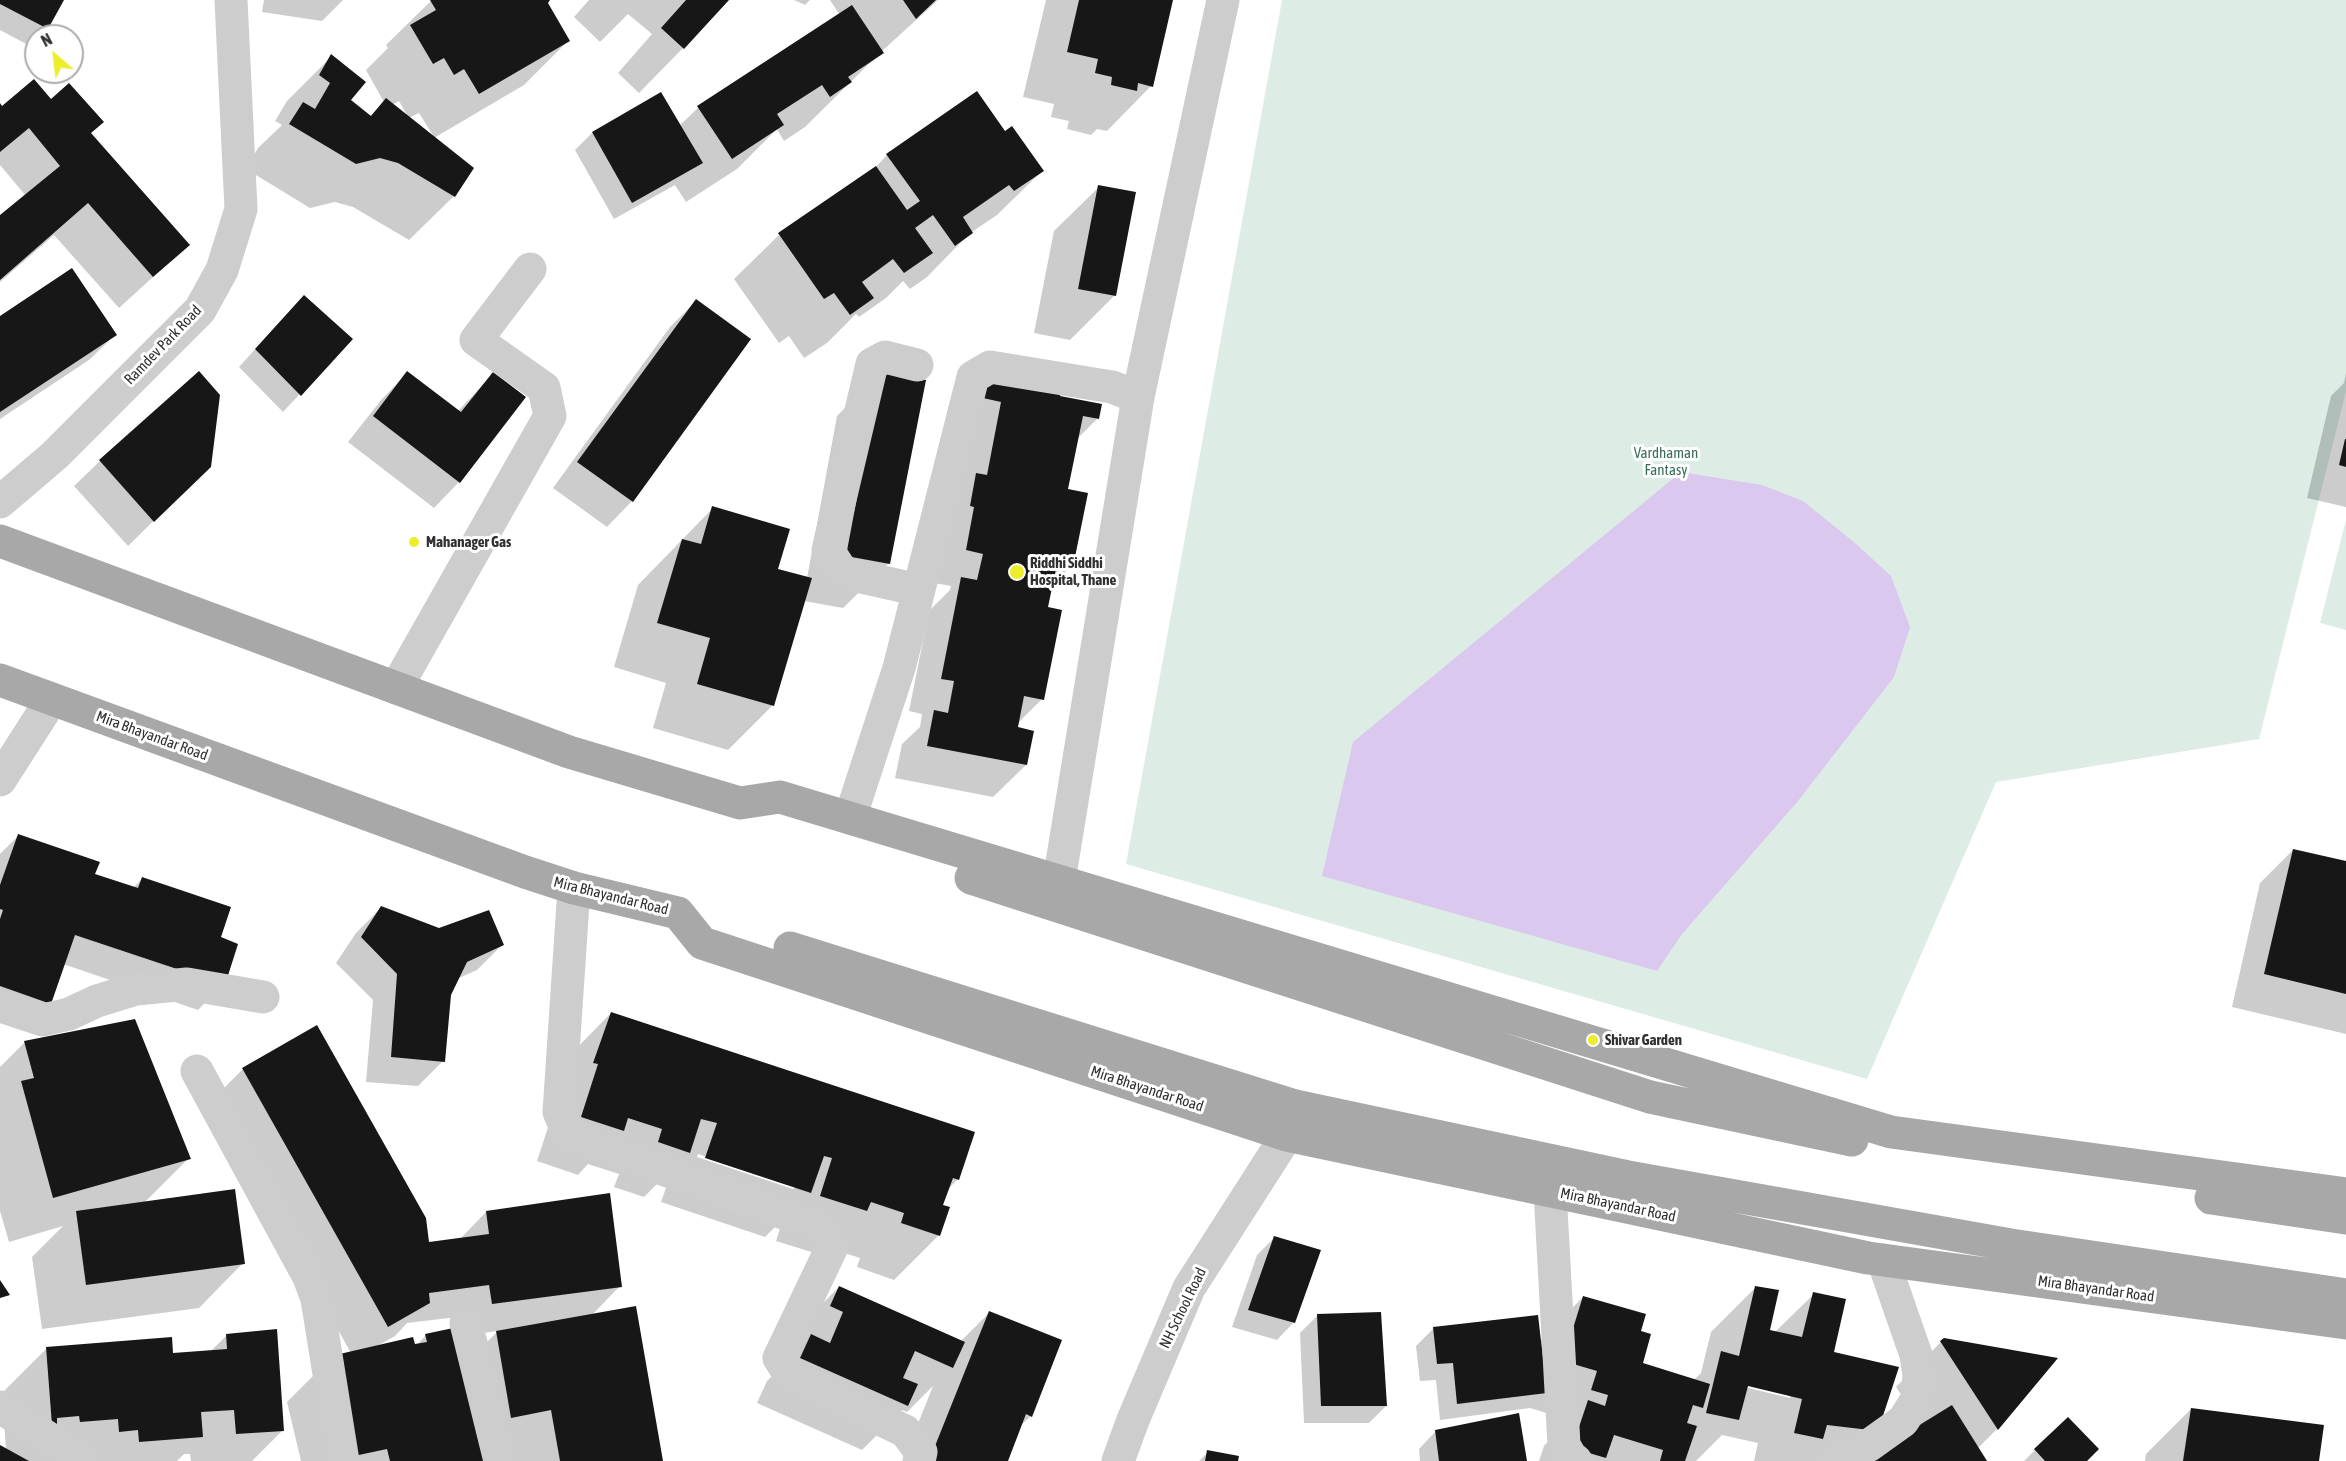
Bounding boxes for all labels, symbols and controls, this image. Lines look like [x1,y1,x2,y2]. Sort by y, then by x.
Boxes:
north arrow [24,24,84,84]
text: N [38,30,55,50]
street label: Ramdev Park Road [121,302,205,388]
park label: Vardhaman Fantasy [1634,444,1698,479]
place label: Mahanager Gas [426,533,511,551]
marker: Mahanager Gas [407,535,421,549]
place label: Riddhi Siddhi Hospital, Thane [1030,554,1116,589]
marker: Riddhi Siddhi Hospital, Thane [1008,563,1026,581]
street label: Mira Bhayandar Road [94,707,210,765]
street label: Mira Bhayandar Road [552,873,670,919]
place label: Shivar Garden [1605,1031,1682,1049]
marker: Shivar Garden [1586,1033,1600,1047]
street label: Mira Bhayandar Road [1088,1062,1206,1116]
street label: Mira Bhayandar Road [1559,1184,1677,1226]
street label: NH School Road [1156,1265,1210,1351]
street label: Mira Bhayandar Road [2037,1272,2155,1306]

